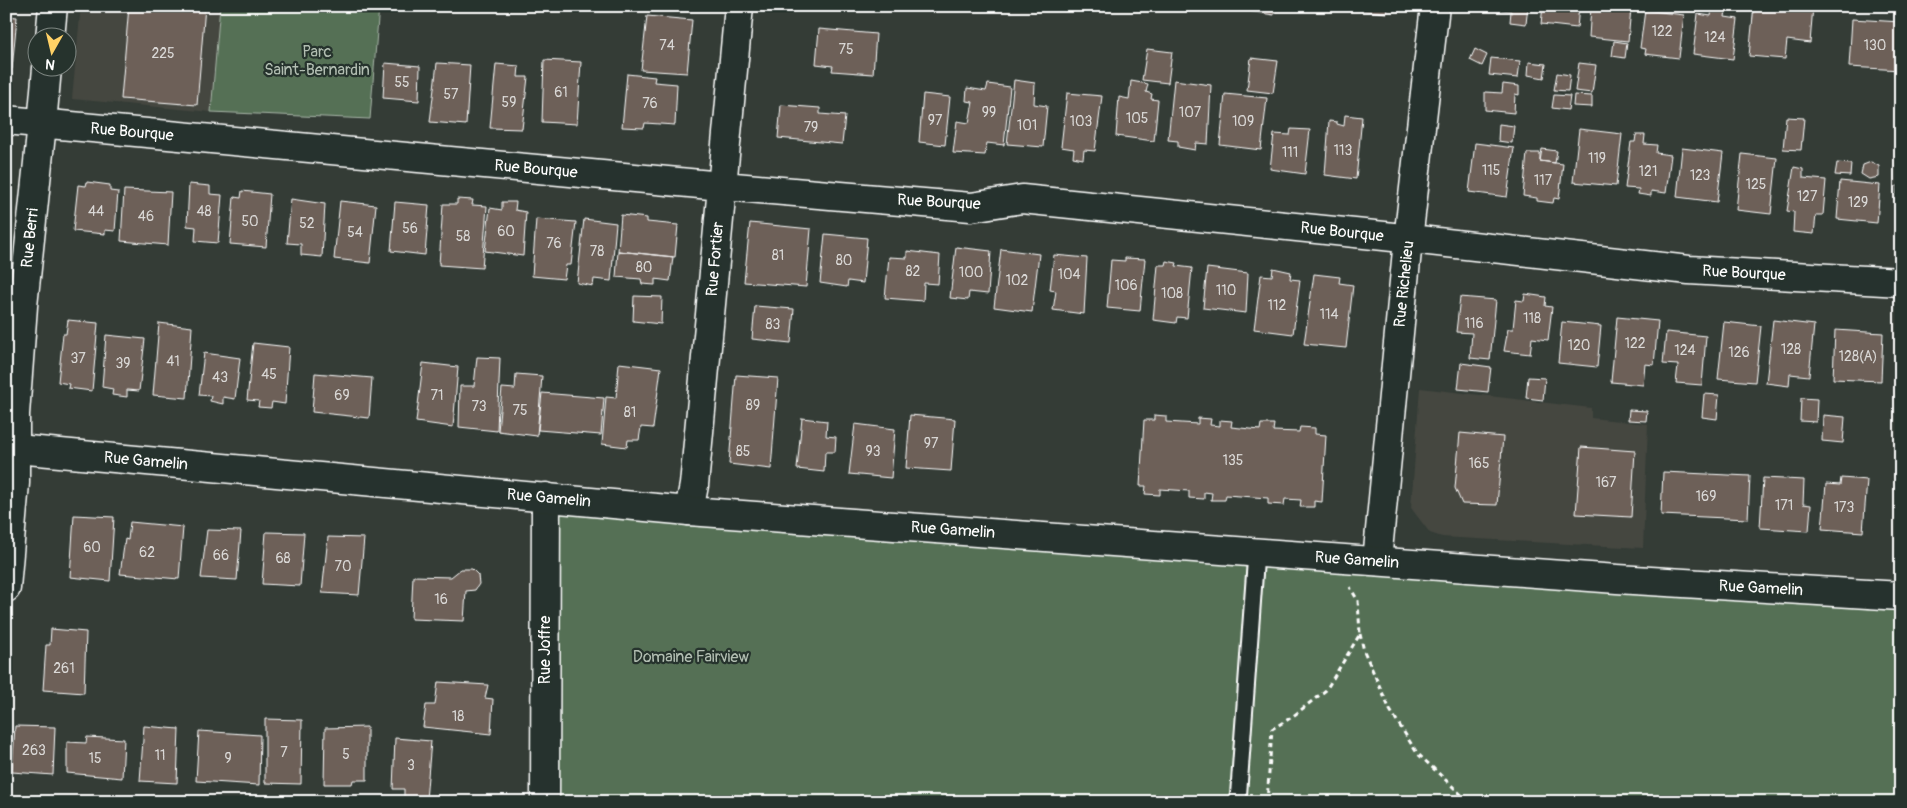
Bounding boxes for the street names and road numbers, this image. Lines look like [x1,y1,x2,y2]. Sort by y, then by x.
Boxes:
street label: Rue Bourque [90,118,175,146]
street label: Rue Bourque [494,155,579,183]
street label: Rue Bourque [897,190,981,214]
street label: Rue Berri [17,207,43,269]
street label: Rue Bourque [1299,218,1385,246]
street label: Rue Fortier [702,221,728,297]
street label: Rue Richelieu [1390,240,1418,328]
street label: Rue Bourque [1702,261,1786,285]
street label: Rue Gamelin [103,447,189,475]
street label: Rue Gamelin [506,484,592,512]
street label: Rue Gamelin [910,517,996,543]
street label: Rue Gamelin [1314,547,1400,573]
street label: Rue Gamelin [1718,576,1804,600]
street label: Rue Joffre [535,616,555,684]

